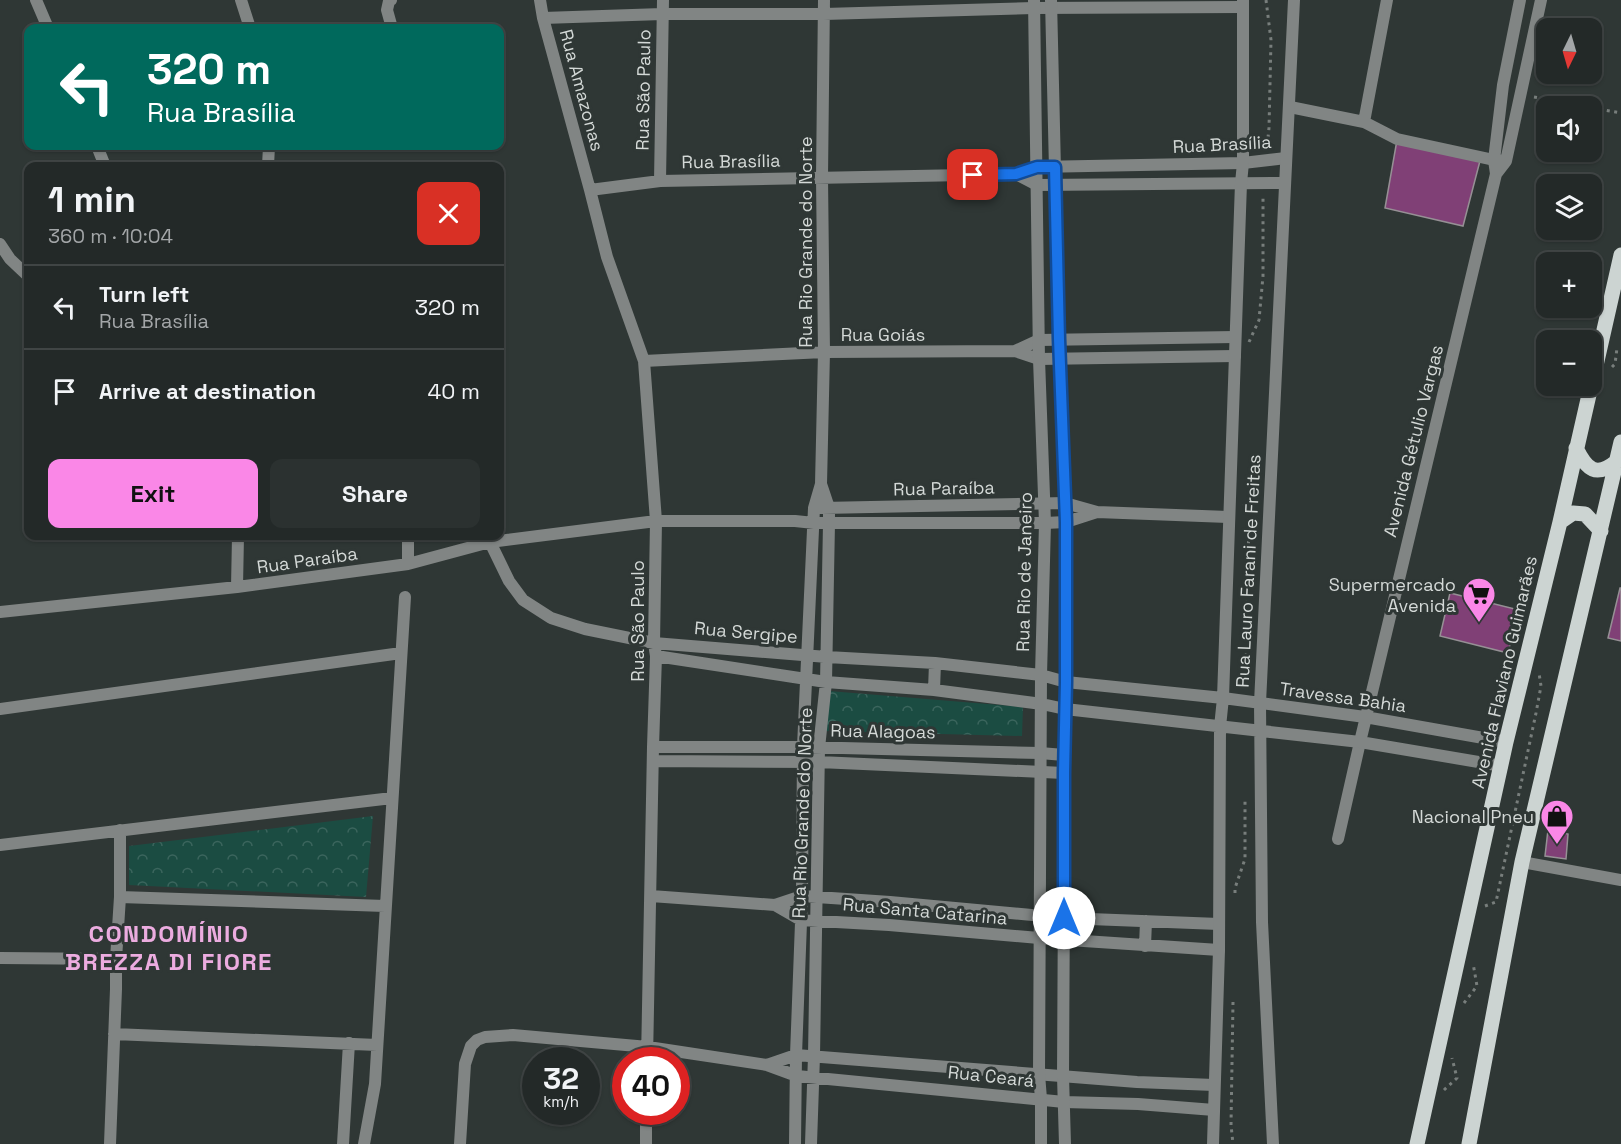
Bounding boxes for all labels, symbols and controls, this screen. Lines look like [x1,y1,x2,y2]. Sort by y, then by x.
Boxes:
north arrow [1536,18,1602,84]
map controls [1536,18,1602,396]
street label: Rua Amazonas [555,27,609,153]
street label: Rua São Paulo [630,29,656,151]
text: 320 m [147,43,271,96]
icon: left [48,48,126,126]
text: Rua Brasília [147,95,296,130]
button: sound [1536,96,1602,162]
street label: Rua Brasília [1172,130,1272,158]
street label: Rua Rio Grande do Norte [794,136,817,348]
street label: Rua Brasília [681,149,781,173]
pin [947,149,998,200]
icon: arrive [956,158,989,191]
button: layers [1536,174,1602,240]
text: 1 min [48,177,136,223]
button: close [417,182,480,245]
text: 360 m · 10:04 [48,223,173,249]
button: + [1536,252,1602,318]
text: Turn left [99,280,189,308]
icon: left [48,291,81,324]
text: 320 m [415,293,480,321]
text: Rua Brasília [99,308,209,334]
street label: Rua Goiás [841,323,925,346]
button: − [1536,330,1602,396]
street label: Avenida Gétulio Vargas [1378,342,1448,540]
icon: arrive [48,375,81,408]
text: Arrive at destination [99,377,316,405]
text: 40 m [428,377,480,405]
street label: Rua Lauro Farani de Freitas [1230,454,1266,688]
button: Exit [48,459,258,528]
button: Share [270,459,480,528]
street label: Rua Paraíba [893,476,995,500]
street label: Rua Rio de Janeiro [1011,492,1037,652]
street label: Rua Paraíba [255,542,359,578]
street label: Avenida Flaviano Guimarães [1466,553,1542,791]
street label: Rua São Paulo [626,560,649,682]
place label: Supermercado Avenida [1329,573,1456,617]
supermarket icon: Supermercado Avenida [1461,576,1497,623]
street label: Rua Sergipe [693,616,799,648]
street label: Travessa Bahia [1278,677,1408,717]
street label: Rua Rio Grande do Norte [787,707,817,919]
street label: Rua Alagoas [830,719,936,743]
shop icon: Nacional Pneu [1539,798,1575,845]
place label: Nacional Pneu [1412,805,1534,828]
position arrow [1032,886,1096,950]
street label: Rua Santa Catarina [842,892,1008,930]
district label: CONDOMÍNIO BREZZA DI FIORE [65,918,273,977]
speed limit sign: 40 [612,1047,690,1125]
text: 32 [543,1059,579,1098]
street label: Rua Ceará [947,1060,1035,1092]
text: km/h [543,1092,579,1111]

